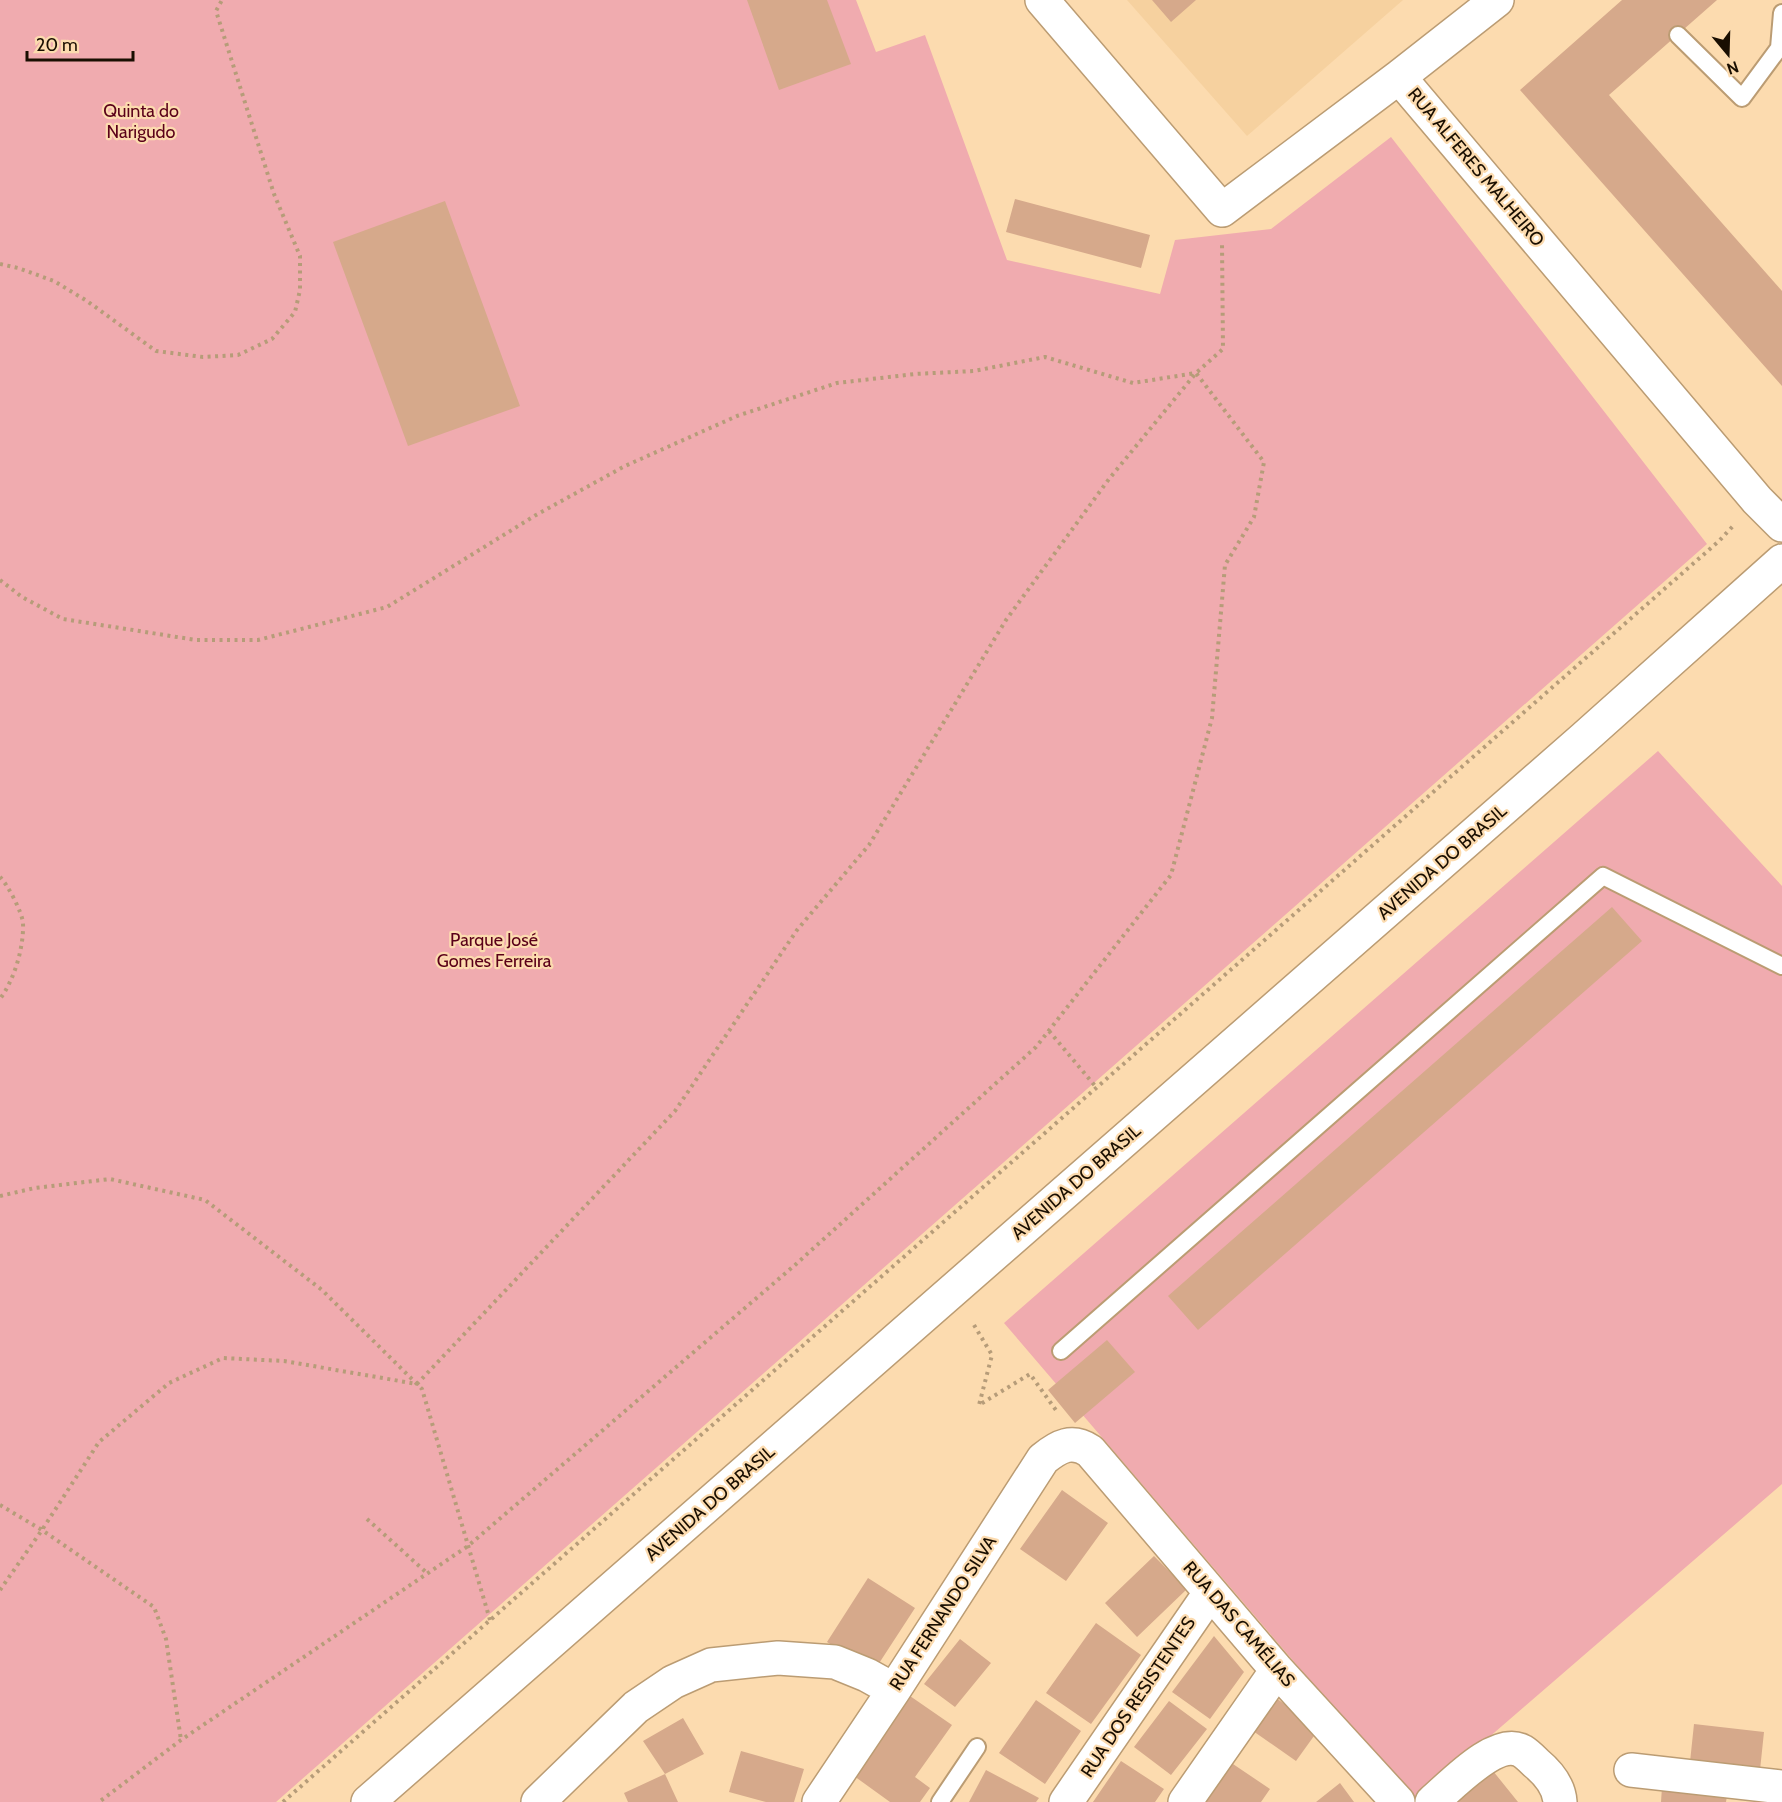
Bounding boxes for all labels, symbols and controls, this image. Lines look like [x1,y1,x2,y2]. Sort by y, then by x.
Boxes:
scale bar [27,24,134,62]
north arrow [1698,24,1758,84]
text: 20 m [36,34,78,56]
text: N [1724,57,1741,79]
street label: RUA ALFERES MALHEIRO [1403,83,1549,251]
park label: Quinta do Narigudo [103,100,179,143]
street label: AVENIDA DO BRASIL [1373,800,1511,924]
park label: Parque José Gomes Ferreira [437,929,552,972]
street label: AVENIDA DO BRASIL [1007,1120,1145,1244]
street label: AVENIDA DO BRASIL [641,1441,779,1565]
street label: RUA FERNANDO SILVA [885,1532,1001,1694]
street label: RUA DAS CAMÉLIAS [1178,1557,1300,1691]
street label: RUA DOS RESISTENTES [1076,1612,1200,1782]

